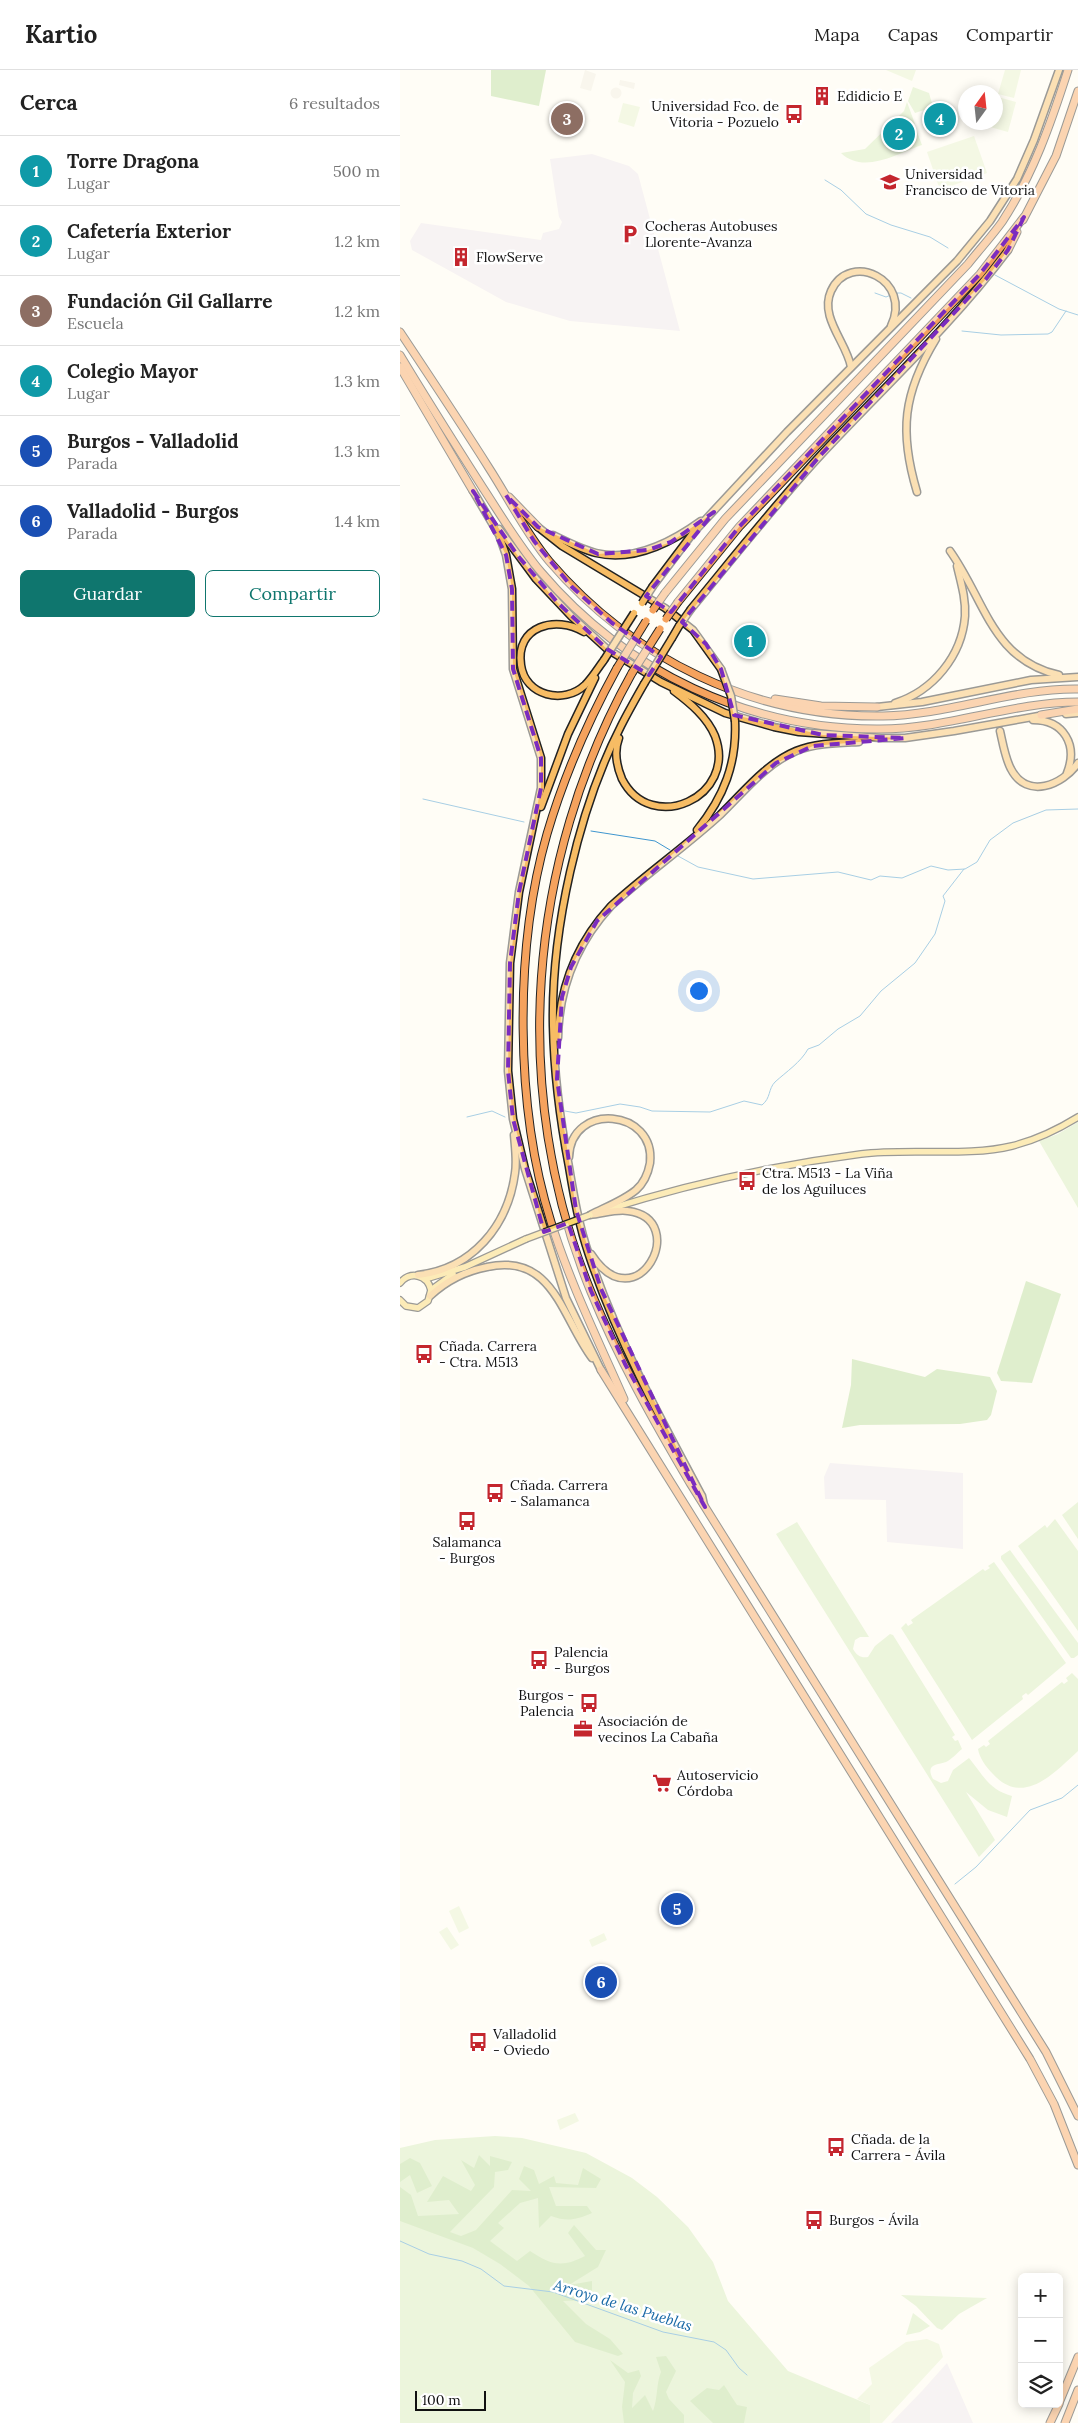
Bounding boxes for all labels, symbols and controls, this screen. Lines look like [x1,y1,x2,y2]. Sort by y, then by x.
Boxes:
text: Kartio [25,19,97,50]
text: Mapa [814,23,860,46]
text: Capas [888,23,938,46]
text: Compartir [966,23,1053,46]
building icon: Edidicio E [811,85,833,107]
north arrow [958,85,1003,130]
place label: Edidicio E [837,87,903,105]
text: Cerca [20,89,78,116]
text: 6 resultados [289,93,380,113]
place label: Universidad Fco. de Vitoria - Pozuelo [651,97,779,131]
pin: 3 [551,100,583,138]
pin: 4 [924,100,956,138]
bus stop icon: Universidad Fco. de Vitoria - Pozuelo [783,103,805,125]
pin: 2 [883,115,915,153]
text: Torre Dragona [67,149,199,173]
text: 1 [33,161,39,181]
text: 500 m [333,161,380,181]
place label: Universidad Francisco de Vitoria [905,165,1035,199]
school or university icon: Universidad Francisco de Vitoria [879,171,901,193]
text: Lugar [67,173,110,193]
place label: Cocheras Autobuses Llorente-Avanza [645,217,778,251]
text: Cafetería Exterior [67,219,231,243]
parking icon: Cocheras Autobuses Llorente-Avanza [619,223,641,245]
text: 2 [32,231,40,251]
text: 1.2 km [335,231,380,251]
text: Lugar [67,243,110,263]
building icon: FlowServe [450,246,472,268]
place label: FlowServe [476,248,543,266]
text: Fundación Gil Gallarre [67,289,273,313]
text: 3 [32,301,40,321]
text: 1.2 km [335,301,380,321]
text: Escuela [67,313,124,333]
text: Colegio Mayor [67,359,198,383]
text: 4 [32,371,40,391]
text: 1.3 km [334,371,380,391]
text: Lugar [67,383,110,403]
text: Burgos - Valladolid [67,429,239,453]
text: 5 [32,441,40,461]
text: 1.3 km [334,441,380,461]
text: Parada [67,453,118,473]
text: Valladolid - Burgos [67,499,239,523]
text: 6 [31,511,41,531]
text: 1.4 km [334,511,380,531]
text: Parada [67,523,118,543]
button: Guardar [20,570,195,617]
button: Compartir [205,570,380,617]
pin: 1 [734,622,766,660]
your location [686,978,712,1004]
place label: Ctra. M513 - La Viña de los Aguiluces [762,1164,893,1198]
bus stop icon: Ctra. M513 - La Viña de los Aguiluces [736,1170,758,1192]
place label: Cñada. Carrera - Ctra. M513 [439,1337,537,1371]
bus stop icon: Cñada. Carrera - Ctra. M513 [413,1343,435,1365]
place label: Cñada. Carrera - Salamanca [510,1476,608,1510]
bus stop icon: Cñada. Carrera - Salamanca [484,1482,506,1504]
bus stop icon: Salamanca - Burgos [456,1510,478,1532]
place label: Salamanca - Burgos [432,1533,502,1567]
place label: Palencia - Burgos [554,1643,610,1677]
bus stop icon: Palencia - Burgos [528,1649,550,1671]
place label: Burgos - Palencia [518,1686,574,1720]
bus stop icon: Burgos - Palencia [578,1692,600,1714]
place label: Asociación de vecinos La Cabaña [597,1712,718,1746]
office icon: Asociación de vecinos La Cabaña [572,1718,594,1740]
place label: Autoservicio Córdoba [676,1766,759,1800]
supermarket icon: Autoservicio Córdoba [651,1772,673,1794]
pin: 5 [661,1890,693,1928]
pin: 6 [585,1963,617,2001]
place label: Valladolid - Oviedo [492,2025,557,2059]
bus stop icon: Valladolid - Oviedo [467,2031,489,2053]
place label: Cñada. de la Carrera - Ávila [851,2130,946,2164]
bus stop icon: Cñada. de la Carrera - Ávila [825,2136,847,2158]
bus stop icon: Burgos - Ávila [803,2209,825,2231]
place label: Burgos - Ávila [829,2211,919,2229]
map controls [1018,2273,1063,2408]
button: + [1018,2273,1063,2318]
water label: Arroyo de las Pueblas [550,2275,695,2335]
button: − [1018,2318,1063,2363]
button: layers [1018,2363,1063,2408]
scale bar [415,2388,486,2411]
text: 100 m [422,2391,461,2409]

